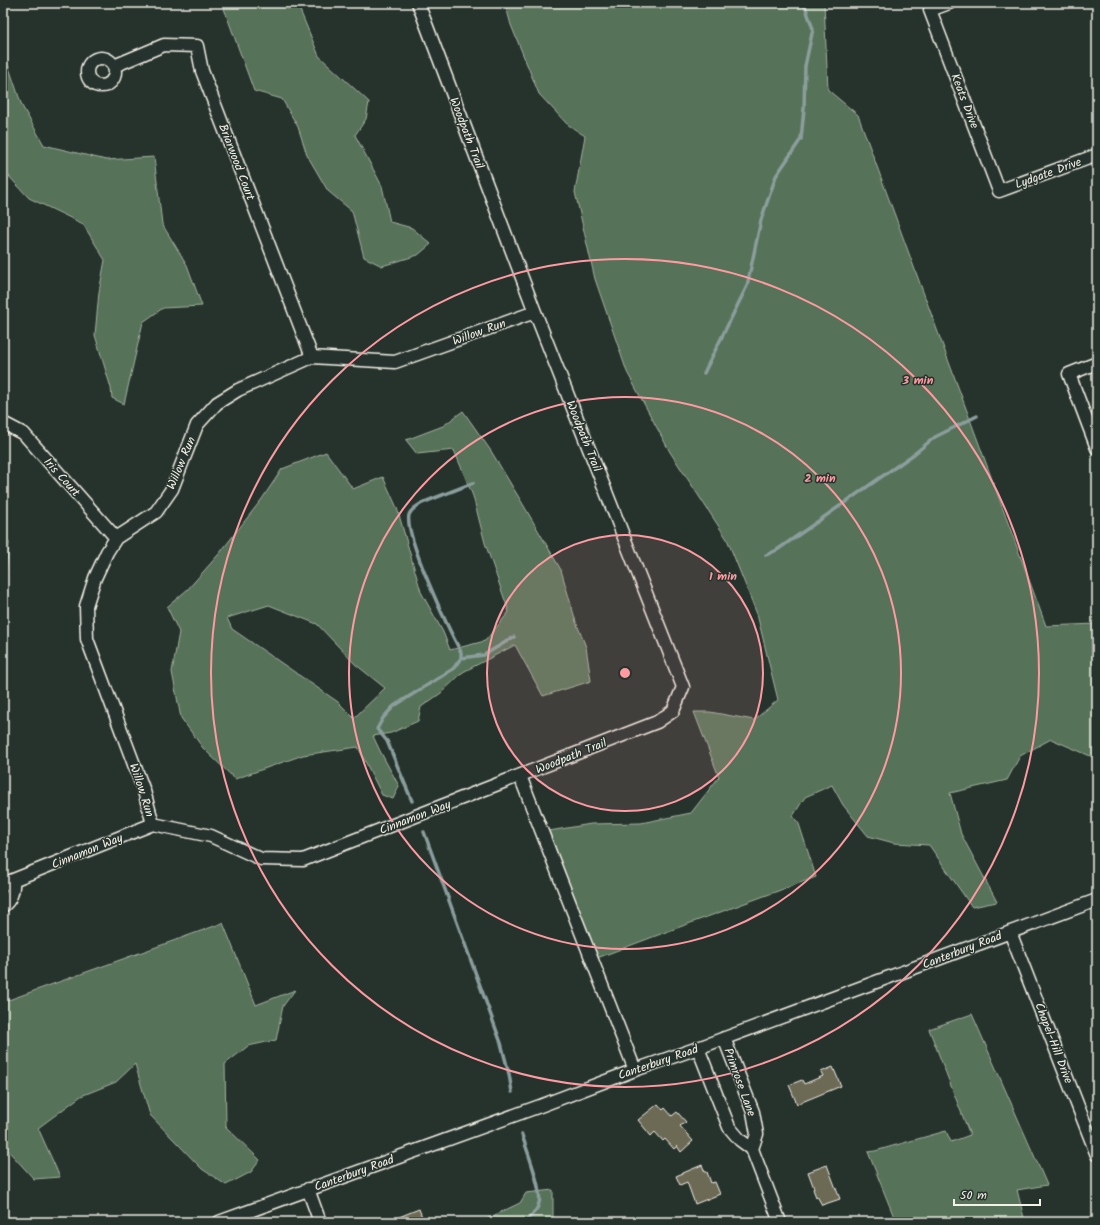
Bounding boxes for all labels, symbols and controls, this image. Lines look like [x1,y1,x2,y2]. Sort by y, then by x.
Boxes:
street label: Keats Drive [945,71,984,132]
street label: Woodpath Trail [444,95,489,172]
street label: Briarwood Court [213,121,260,204]
street label: Lydgate Drive [1012,152,1085,194]
street label: Willow Run [450,314,509,351]
text: 3 min [902,371,934,390]
street label: Woodpath Trail [561,398,606,475]
street label: Willow Run [162,434,201,493]
street label: Iris Court [39,453,85,502]
text: 2 min [804,469,836,488]
text: 1 min [709,567,737,586]
centre of rings [618,666,632,680]
street label: Woodpath Trail [533,734,610,779]
street label: Willow Run [124,761,159,820]
street label: Cinnamon Way [377,795,454,840]
street label: Cinnamon Way [49,828,126,874]
street label: Canterbury Road [920,926,1006,974]
street label: Chapel-Hill Drive [1029,1000,1078,1087]
street label: Canterbury Road [615,1040,702,1085]
street label: Primrose Lane [718,1045,761,1120]
street label: Canterbury Road [312,1150,398,1197]
scale bar [954,1181,1040,1207]
text: 50 m [960,1186,987,1205]

